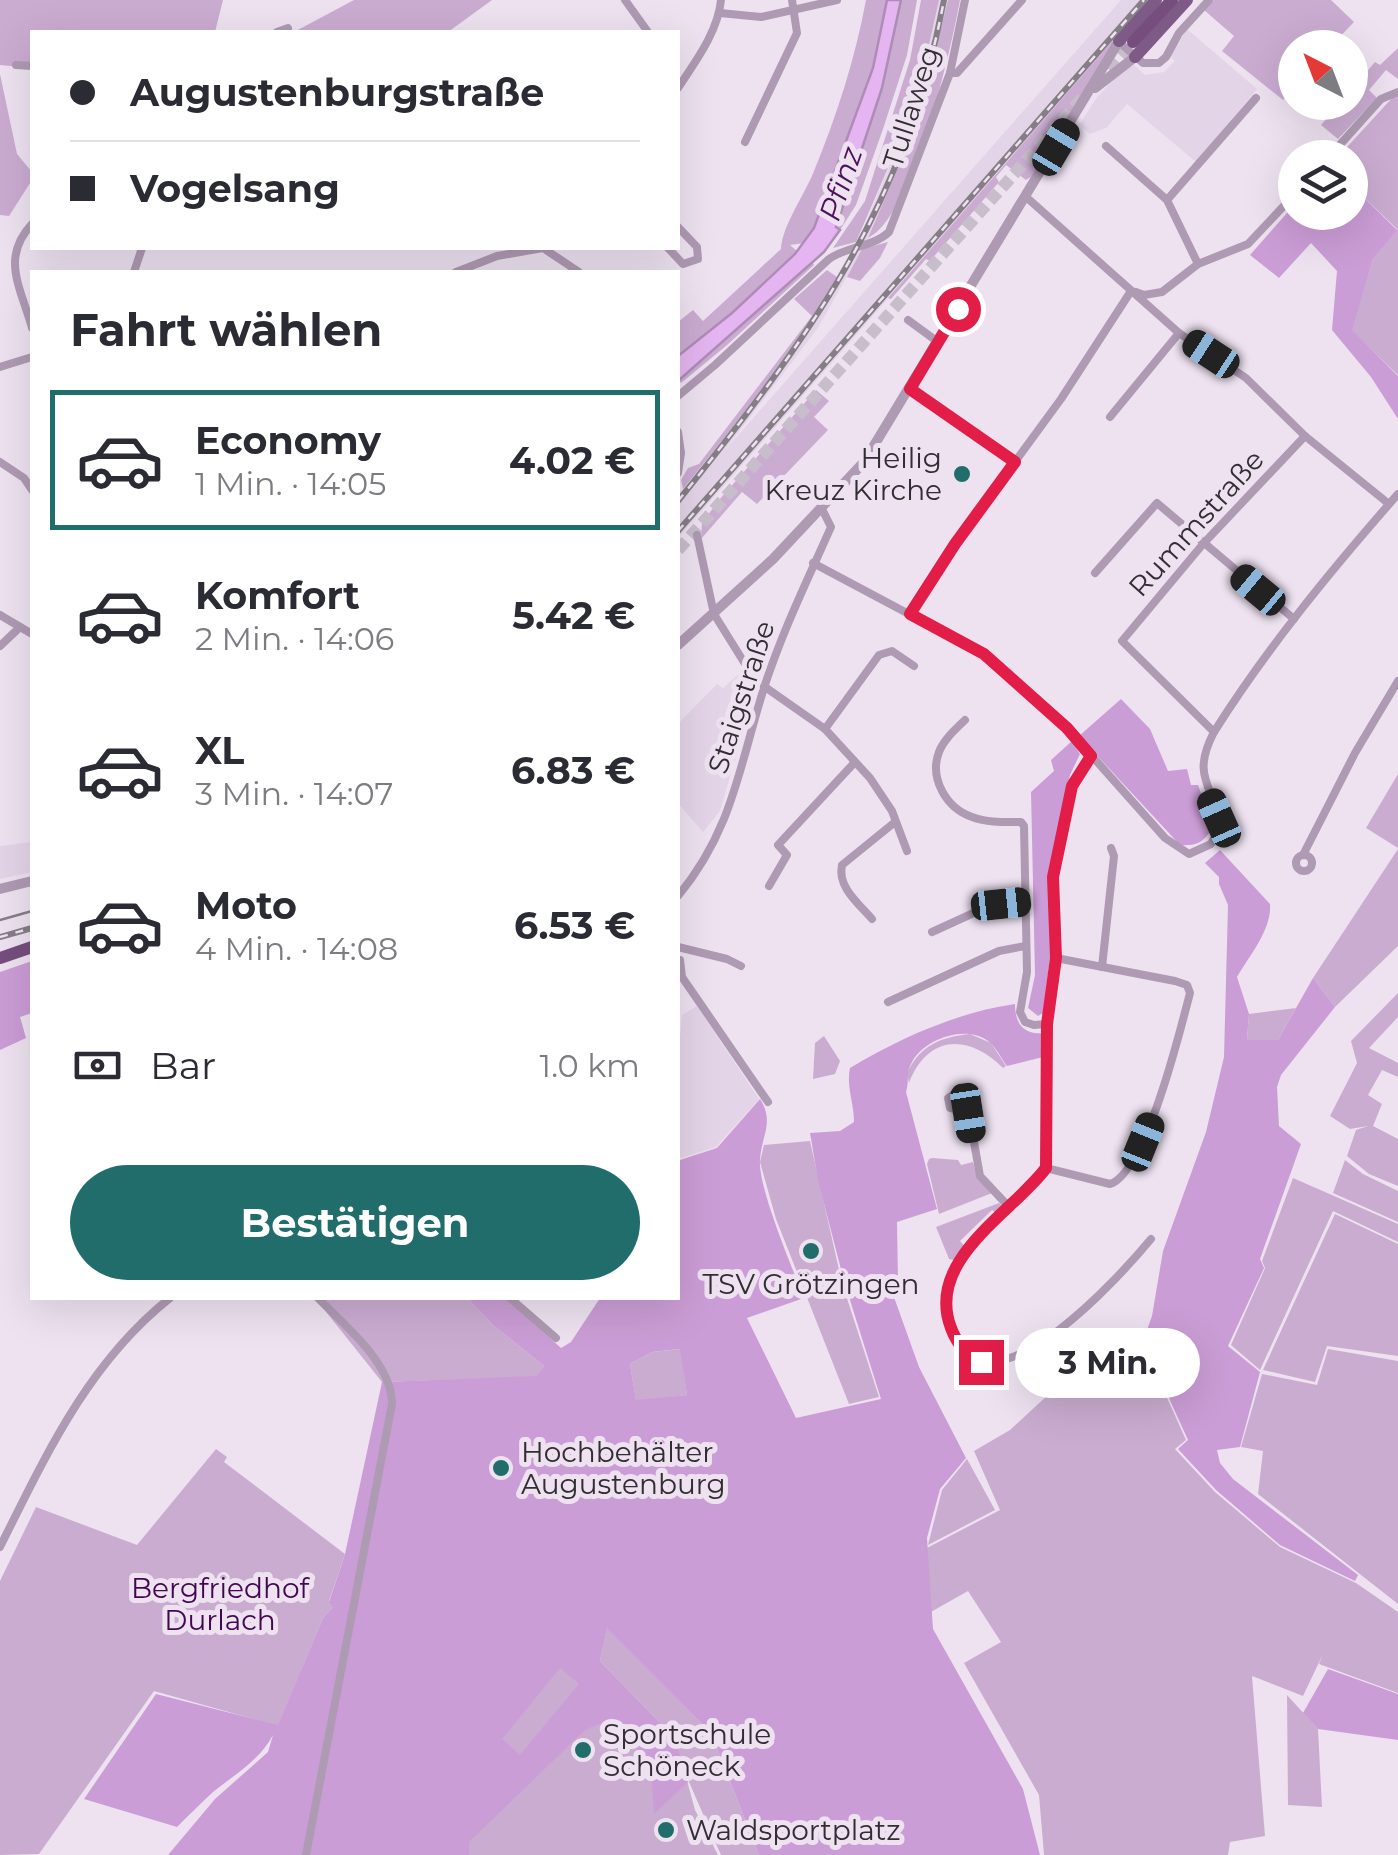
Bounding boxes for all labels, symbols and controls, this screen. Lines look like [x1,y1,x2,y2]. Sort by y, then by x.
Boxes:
north arrow [1278,30,1368,120]
map controls [1278,30,1368,230]
street label: Tullaweg [875,42,947,172]
text: Augustenburgstraße [130,69,544,116]
car [1028,114,1084,180]
button: layers [1278,140,1368,230]
water label: Pfinz [811,141,871,226]
text: Vogelsang [130,165,340,212]
route start [936,287,981,332]
text: Fahrt wählen [70,302,382,357]
car [1178,325,1244,383]
icon: car [75,415,165,505]
text: Economy [195,417,381,464]
text: 4.02 € [509,437,635,484]
place label: Heilig Kreuz Kirche [764,441,942,507]
street label: Rummstraße [1121,443,1271,603]
marker: Heilig Kreuz Kirche [951,463,973,485]
text: 1 Min. · 14:05 [195,464,386,503]
car [1225,559,1291,621]
icon: car [75,570,165,660]
text: Komfort [195,572,360,619]
text: 5.42 € [512,592,635,639]
street label: Staigstraße [700,616,782,778]
text: 2 Min. · 14:06 [195,619,394,658]
icon: car [75,725,165,815]
text: XL [195,727,244,774]
text: 6.83 € [511,747,635,794]
text: 3 Min. · 14:07 [195,774,393,813]
car [1193,784,1245,852]
icon: car [75,880,165,970]
text: Moto [195,882,297,929]
car [970,886,1032,922]
text: 6.53 € [514,902,635,949]
text: 4 Min. · 14:08 [195,929,398,968]
icon: cash [70,1038,125,1093]
text: Bar [150,1042,216,1089]
text: 1.0 km [540,1046,640,1085]
car [948,1081,988,1145]
car [1118,1109,1168,1175]
button: Bestätigen [70,1165,640,1280]
marker: TSV Grötzingen [800,1240,822,1262]
place label: TSV Grötzingen [702,1267,920,1301]
callout: 3 Min. [1016,1327,1201,1397]
route end [959,1340,1004,1385]
text: 3 Min. [1058,1343,1157,1382]
place label: Hochbehälter Augustenburg [521,1435,726,1501]
marker: Hochbehälter Augustenburg [490,1457,512,1479]
park label: Bergfriedhof Durlach [131,1571,310,1637]
place label: Sportschule Schöneck [603,1717,771,1783]
marker: Sportschule Schöneck [572,1739,594,1761]
place label: Waldsportplatz [686,1813,901,1847]
marker: Waldsportplatz [655,1819,677,1841]

